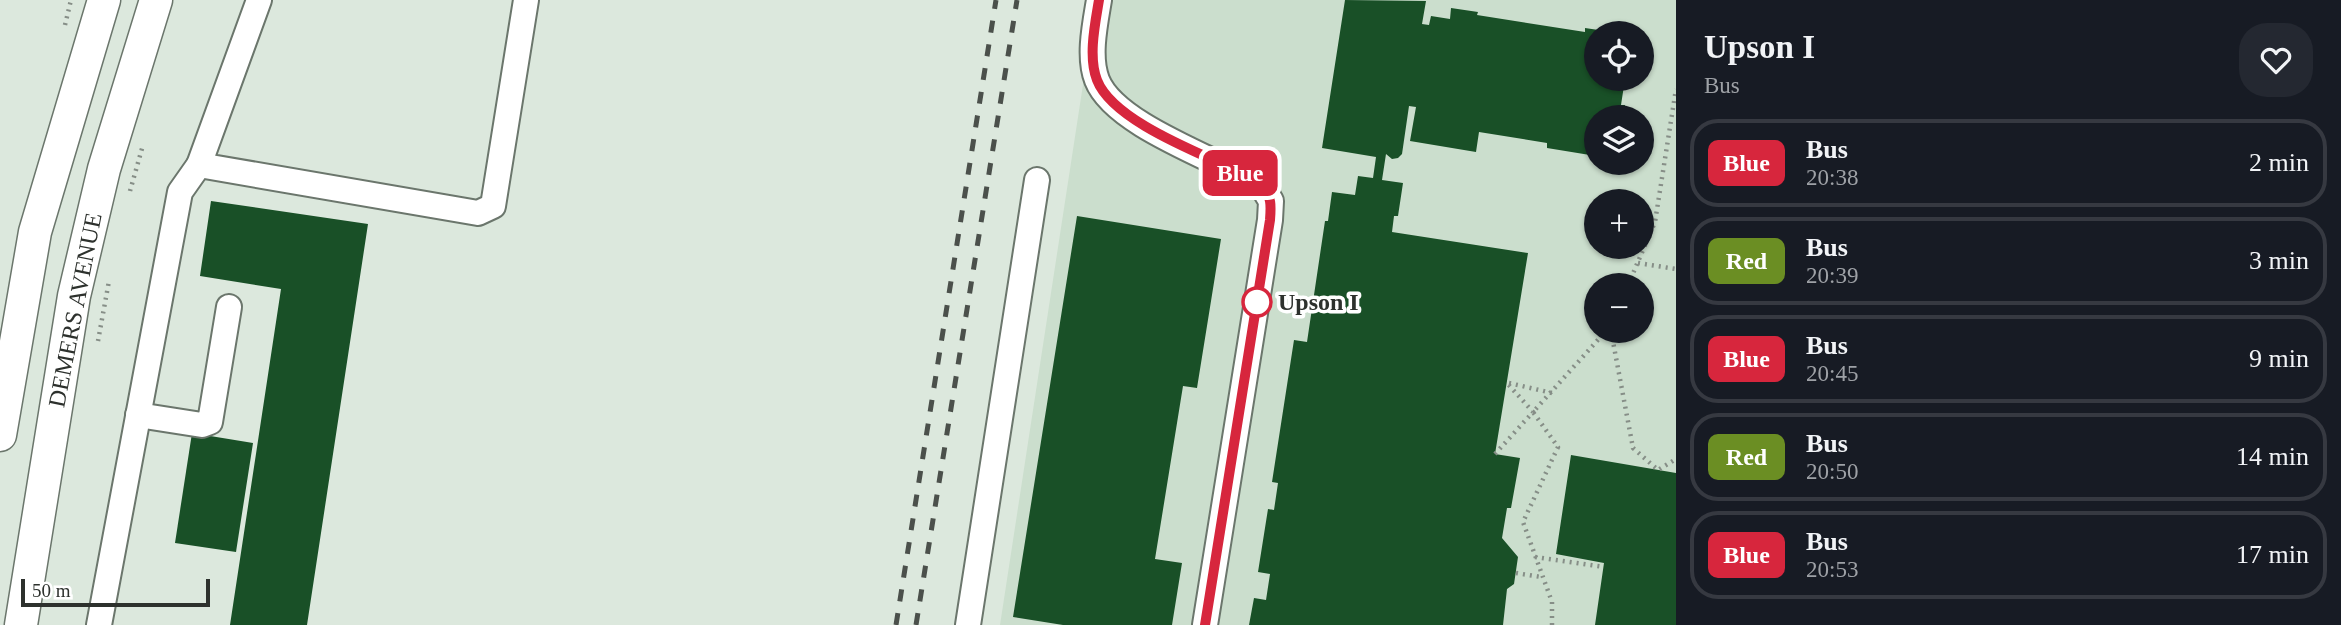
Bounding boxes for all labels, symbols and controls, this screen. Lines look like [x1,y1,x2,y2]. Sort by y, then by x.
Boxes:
map controls [1584,21,1654,343]
button: locate [1584,21,1654,91]
button: heart [2239,23,2313,97]
text: Upson I [1704,29,1815,65]
text: Bus [1704,73,1740,98]
button: layers [1584,105,1654,175]
text: Bus [1806,135,1848,164]
text: 2 min [2249,148,2309,177]
line badge: Blue [1191,150,1289,196]
text: Blue [1723,150,1770,176]
text: Blue [1217,160,1263,186]
text: 20:38 [1806,165,1858,190]
button: + [1584,189,1654,259]
street label: DEMERS AVENUE [43,211,107,409]
text: Bus [1806,233,1848,262]
text: 3 min [2249,246,2309,275]
text: Red [1726,248,1767,274]
text: 20:39 [1806,263,1858,288]
button: − [1584,273,1654,343]
marker: Upson I [1242,287,1272,317]
place label: Upson I [1278,289,1359,315]
text: Bus [1806,331,1848,360]
text: 9 min [2249,344,2309,373]
text: Blue [1723,346,1770,372]
text: 20:45 [1806,361,1858,386]
text: Bus [1806,429,1848,458]
text: 14 min [2236,442,2309,471]
text: Red [1726,444,1767,470]
text: 20:50 [1806,459,1858,484]
text: Bus [1806,527,1848,556]
text: 17 min [2236,540,2309,569]
text: Blue [1723,542,1770,568]
text: 20:53 [1806,557,1858,582]
scale bar [21,576,210,608]
text: 50 m [32,580,71,601]

